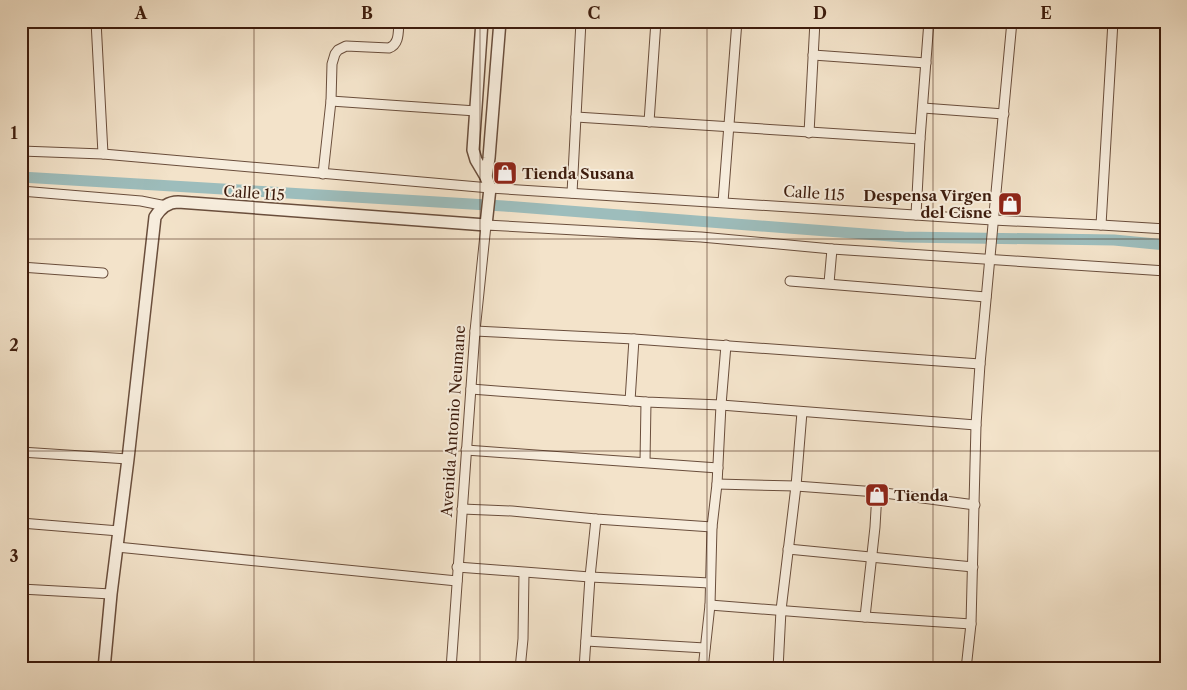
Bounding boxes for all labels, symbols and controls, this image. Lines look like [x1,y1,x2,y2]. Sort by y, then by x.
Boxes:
text: A [134,3,148,23]
text: B [361,3,373,23]
text: C [588,3,600,23]
text: D [813,3,827,23]
text: E [1040,3,1052,23]
text: 1 [10,123,18,143]
shop icon: Tienda Susana [492,160,518,186]
place label: Tienda Susana [522,164,635,183]
street label: Calle 115 [223,181,285,205]
street label: Calle 115 [783,181,845,205]
place label: Despensa Virgen del Cisne [863,186,993,222]
shop icon: Despensa Virgen del Cisne [997,191,1023,217]
street label: Avenida Antonio Neumane [437,325,469,518]
text: 2 [9,335,19,355]
shop icon: Tienda [864,482,890,508]
place label: Tienda [894,486,949,505]
text: 3 [9,546,19,566]

